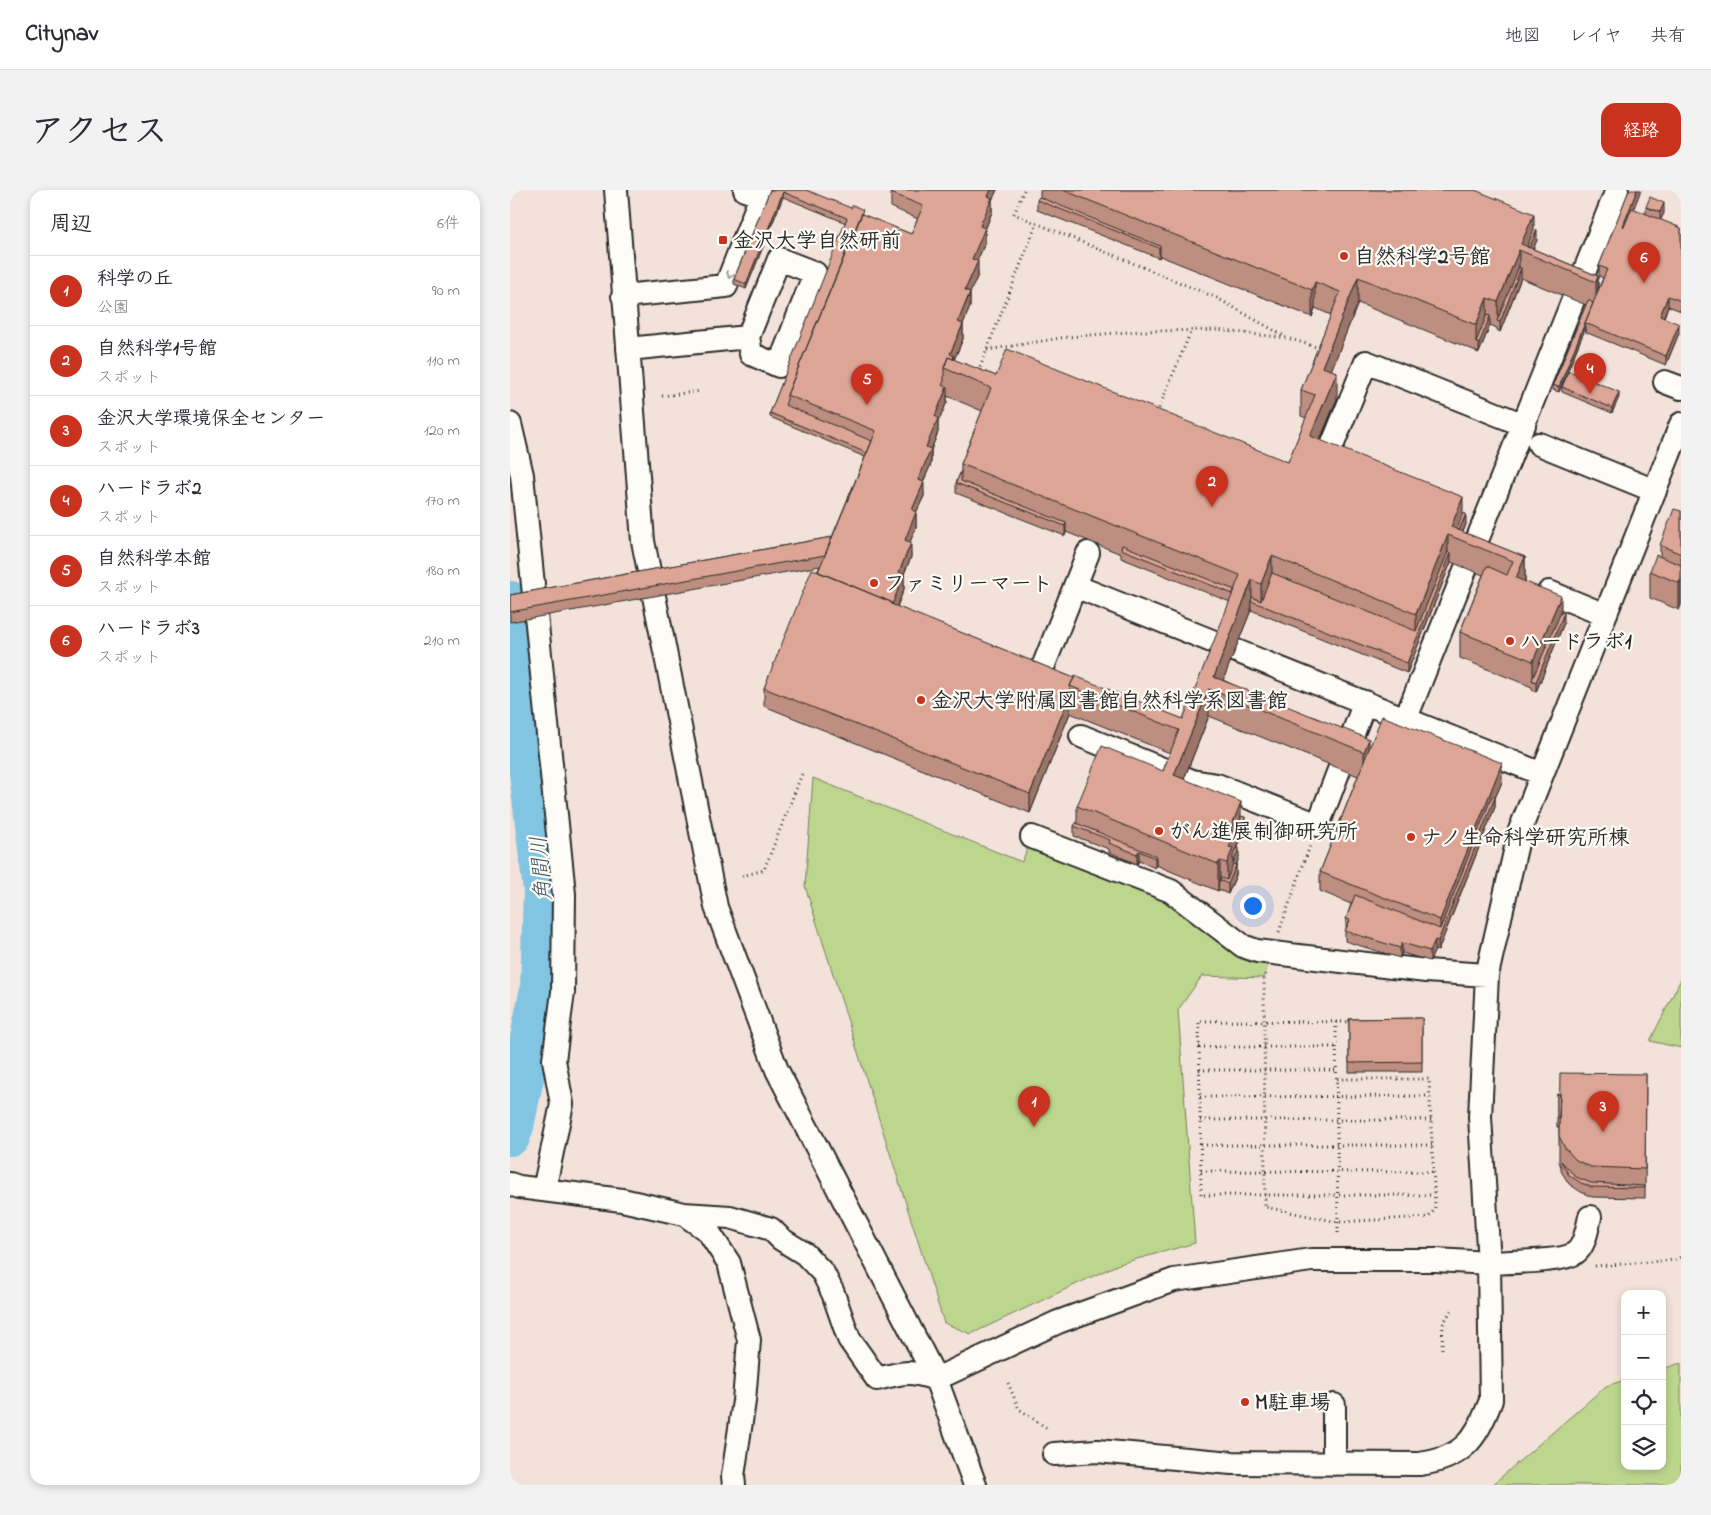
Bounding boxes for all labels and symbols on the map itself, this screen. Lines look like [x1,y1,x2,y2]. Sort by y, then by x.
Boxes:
place label: 金沢大学自然研前 [733,227,901,257]
marker: 金沢大学自然研前 [717,234,729,246]
pin: 6 [1628,242,1660,283]
place label: 自然科学2号館 [1354,243,1490,273]
marker: 自然科学2号館 [1338,250,1350,262]
one-way arrow [726,270,736,279]
pin: 4 [1574,353,1606,394]
pin: 5 [851,364,883,405]
pin: 2 [1196,466,1228,507]
place label: ファミリーマート [884,570,1053,600]
marker: ファミリーマート [868,577,880,589]
place label: ハードラボ1 [1520,628,1632,658]
marker: ハードラボ1 [1504,635,1516,647]
place label: 金沢大学附属図書館自然科学系図書館 [931,687,1288,717]
marker: 金沢大学附属図書館自然科学系図書館 [915,694,927,706]
place label: がん進展制御研究所 [1169,818,1358,848]
place label: ナノ生命科学研究所棟 [1421,824,1629,854]
marker: がん進展制御研究所 [1153,825,1165,837]
marker: ナノ生命科学研究所棟 [1405,831,1417,843]
water label: 角間川 [524,834,562,903]
your location [1240,893,1266,919]
pin: 1 [1018,1086,1050,1127]
pin: 3 [1587,1091,1619,1132]
place label: M駐車場 [1255,1389,1331,1419]
marker: M駐車場 [1239,1396,1251,1408]

